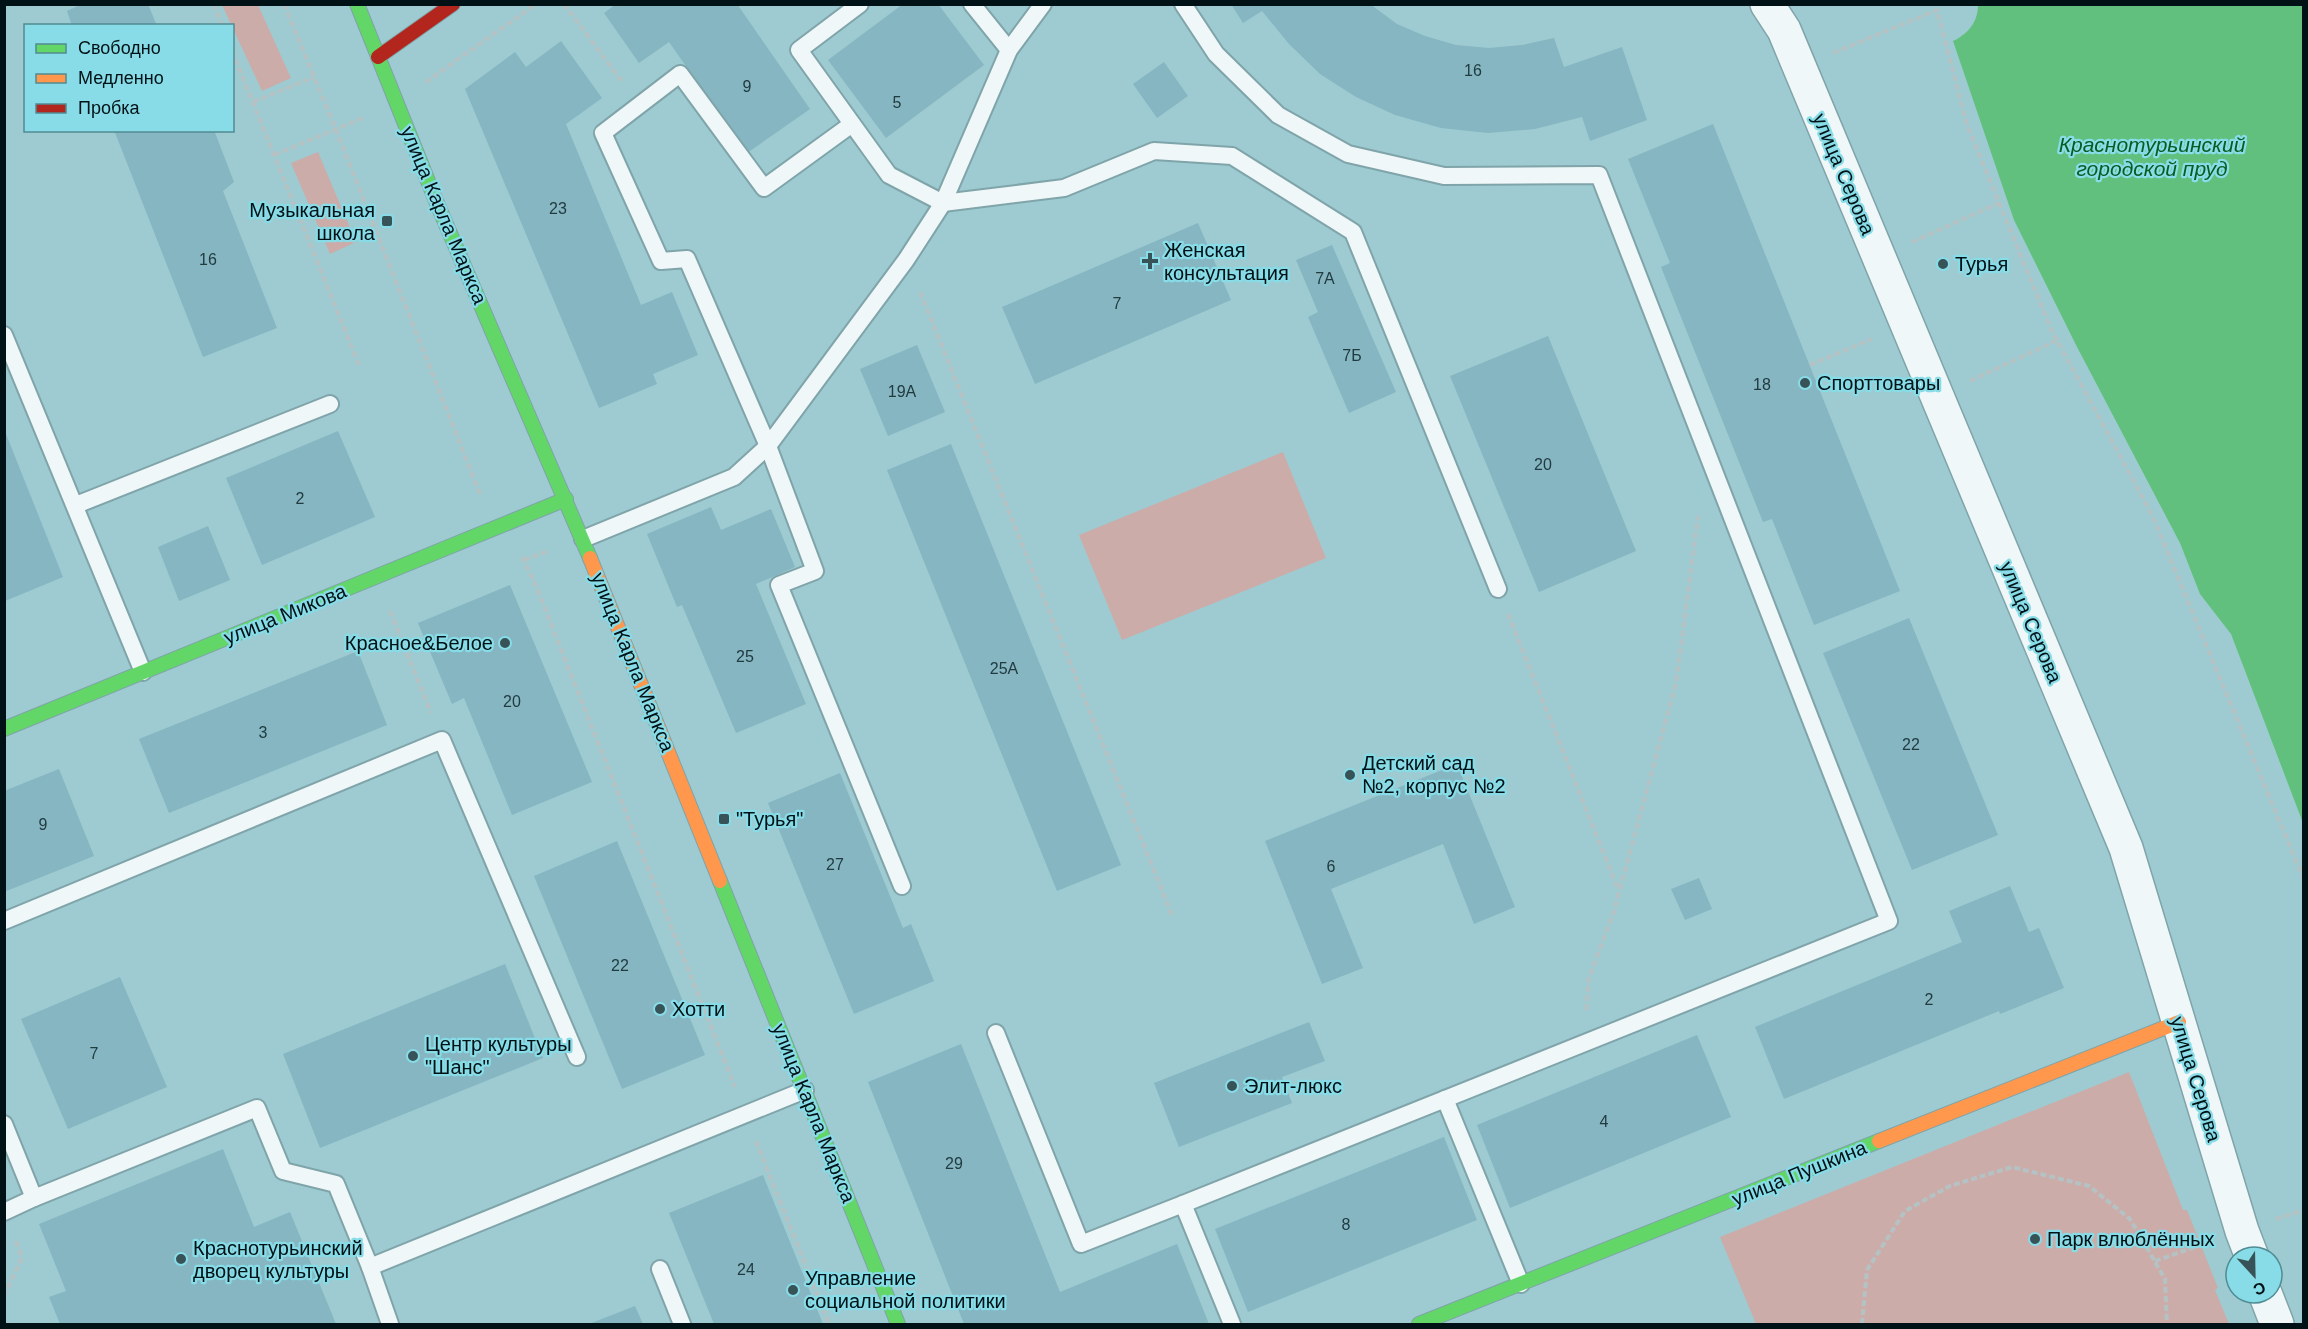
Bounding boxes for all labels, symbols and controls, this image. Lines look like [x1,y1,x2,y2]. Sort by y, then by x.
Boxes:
legend [24,24,234,132]
text: Свободно [78,38,161,58]
house number: 16 [1464,62,1482,79]
text: Медленно [78,68,164,88]
house number: 9 [743,78,752,95]
house number: 5 [893,94,902,111]
text: Пробка [78,98,141,118]
street label: улица Серова [1809,110,1880,239]
street label: улица Карла Маркса [396,123,492,308]
water label: Краснотурьинский городской пруд [2059,133,2246,180]
place label: Музыкальная школа [249,199,376,244]
house number: 23 [549,200,567,217]
marker: Музыкальная школа [380,214,394,228]
place label: Женская консультация [1164,239,1289,284]
house number: 16 [199,251,217,268]
marker: Женская консультация [1141,252,1159,270]
place label: Турья [1955,253,2008,275]
marker: Турья [1936,257,1950,271]
house number: 7А [1315,270,1335,287]
house number: 7 [1113,295,1122,312]
house number: 7Б [1342,347,1362,364]
place label: Спорттовары [1817,372,1940,394]
house number: 18 [1753,376,1771,393]
marker: Спорттовары [1798,376,1812,390]
house number: 19А [888,383,917,400]
house number: 20 [1534,456,1552,473]
house number: 2 [296,490,305,507]
street label: улица Серова [1996,558,2067,687]
street label: улица Карла Маркса [587,569,679,756]
street label: улица Микова [221,579,350,649]
place label: Красное&Белое [345,632,493,654]
marker: Красное&Белое [498,636,512,650]
house number: 25 [736,648,754,665]
house number: 25А [990,660,1019,677]
house number: 20 [503,693,521,710]
house number: 3 [259,724,268,741]
house number: 22 [1902,736,1920,753]
place label: Детский сад №2, корпус №2 [1362,752,1506,797]
marker: Детский сад №2, корпус №2 [1343,768,1357,782]
place label: "Турья" [736,808,803,830]
marker: "Турья" [717,812,731,826]
house number: 9 [39,816,48,833]
house number: 27 [826,856,844,873]
house number: 6 [1327,858,1336,875]
house number: 22 [611,957,629,974]
house number: 2 [1925,991,1934,1008]
place label: Хотти [672,998,725,1020]
marker: Хотти [653,1002,667,1016]
street label: улица Серова [2166,1014,2226,1145]
street label: улица Карла Маркса [768,1020,860,1207]
place label: Центр культуры "Шанс" [425,1033,572,1078]
house number: 7 [90,1045,99,1062]
marker: Центр культуры "Шанс" [406,1049,420,1063]
place label: Элит-люкс [1244,1075,1342,1097]
marker: Элит-люкс [1225,1079,1239,1093]
house number: 4 [1600,1113,1609,1130]
street label: улица Пушкина [1729,1136,1870,1210]
house number: 29 [945,1155,963,1172]
house number: 8 [1342,1216,1351,1233]
place label: Парк влюблённых [2047,1228,2215,1250]
marker: Парк влюблённых [2028,1232,2042,1246]
place label: Краснотурьинский дворец культуры [193,1237,363,1282]
north arrow [2224,1245,2284,1305]
marker: Краснотурьинский дворец культуры [174,1252,188,1266]
house number: 24 [737,1261,755,1278]
place label: Управление социальной политики [805,1267,1006,1312]
text: С [2250,1278,2268,1299]
marker: Управление социальной политики [786,1283,800,1297]

